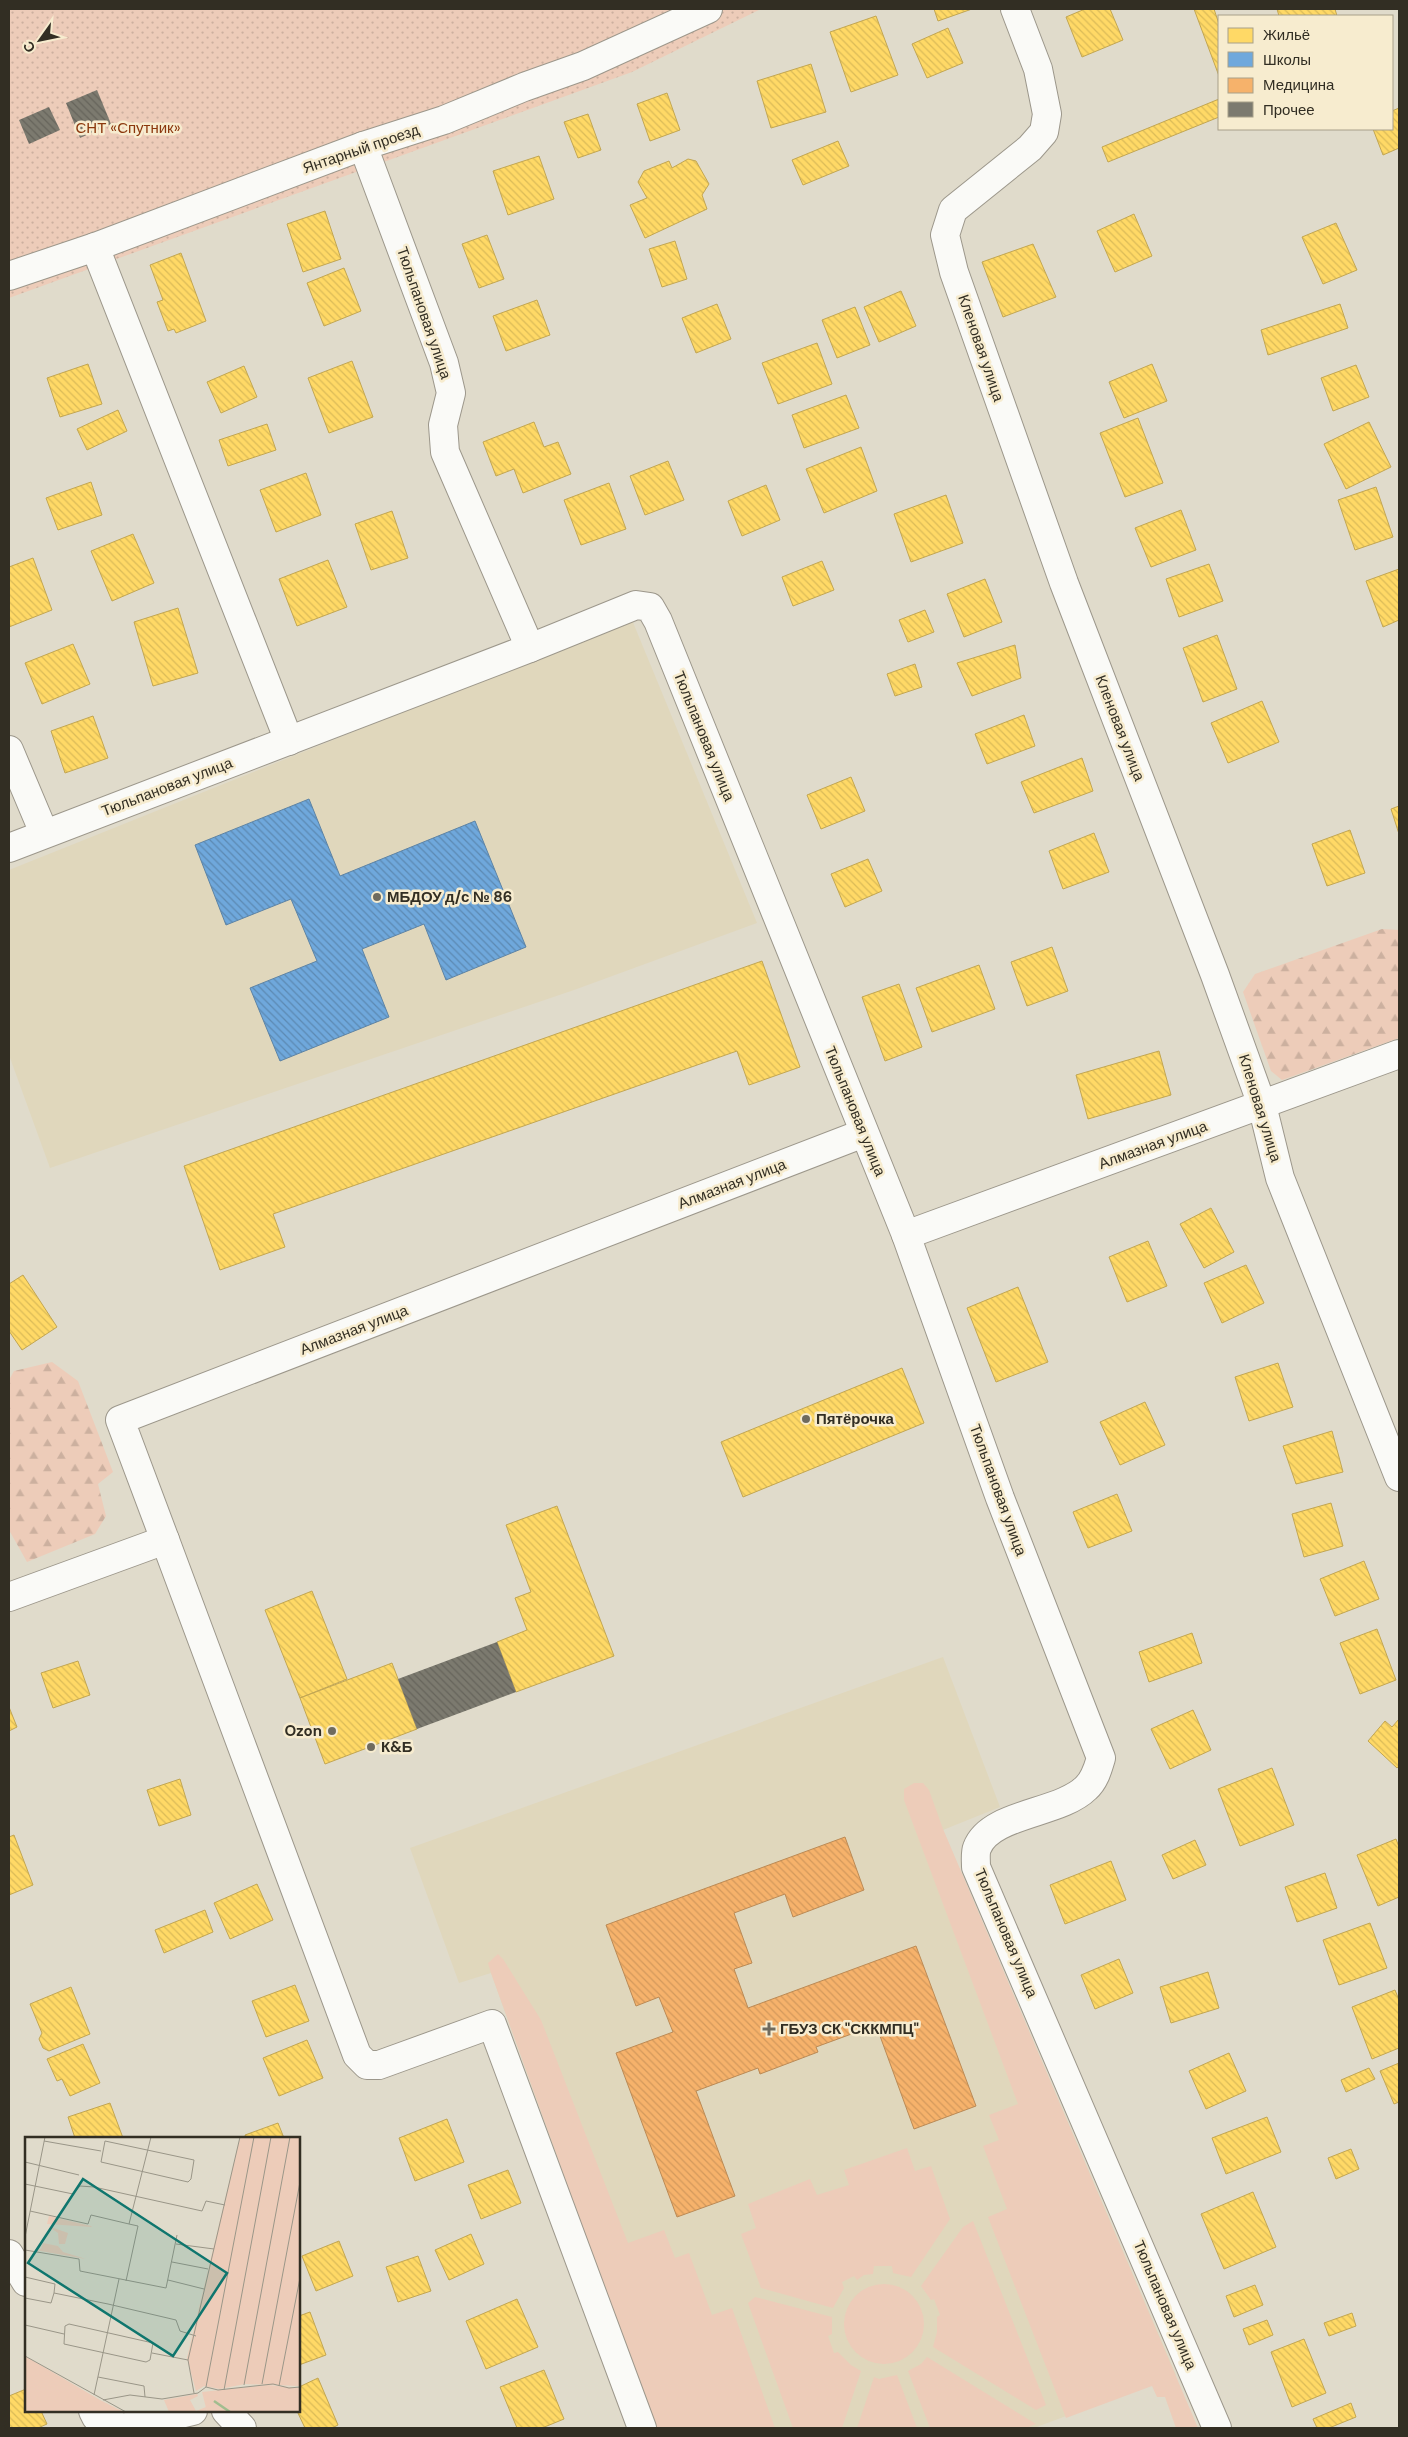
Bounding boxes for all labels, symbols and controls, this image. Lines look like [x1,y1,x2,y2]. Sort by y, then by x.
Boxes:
north arrow [15,15,65,65]
legend [1218,15,1393,130]
text: Жильё [1263,25,1310,45]
text: С [19,38,39,56]
text: Школы [1263,50,1311,70]
text: Медицина [1263,75,1335,95]
text: Прочее [1263,100,1315,120]
park label: СНТ «Спутник» [76,118,181,138]
street label: Янтарный проезд [300,120,422,178]
street label: Тюльпановая улица [392,244,456,382]
street label: Кленовая улица [953,292,1009,405]
street label: Тюльпановая улица [669,668,739,805]
street label: Кленовая улица [1091,672,1150,784]
street label: Тюльпановая улица [99,753,236,821]
place label: МБДОУ д/с № 86 [387,887,512,907]
marker: МБДОУ д/с № 86 [371,891,383,903]
street label: Тюльпановая улица [820,1043,890,1180]
street label: Кленовая улица [1234,1052,1286,1165]
street label: Алмазная улица [1096,1116,1211,1174]
street label: Алмазная улица [675,1154,789,1214]
street label: Алмазная улица [297,1300,411,1360]
place label: Пятёрочка [816,1409,894,1429]
marker: Пятёрочка [800,1413,812,1425]
street label: Тюльпановая улица [965,1421,1031,1559]
place label: Ozon [284,1721,322,1741]
marker: Ozon [326,1725,338,1737]
place label: К&Б [381,1737,413,1757]
marker: К&Б [365,1741,377,1753]
street label: Тюльпановая улица [970,1865,1043,2001]
place label: ГБУЗ СК "СККМПЦ" [780,2019,919,2039]
marker: ГБУЗ СК "СККМПЦ" [762,2022,776,2036]
inset map [25,2137,300,2412]
street label: Тюльпановая улица [1129,2237,1202,2373]

